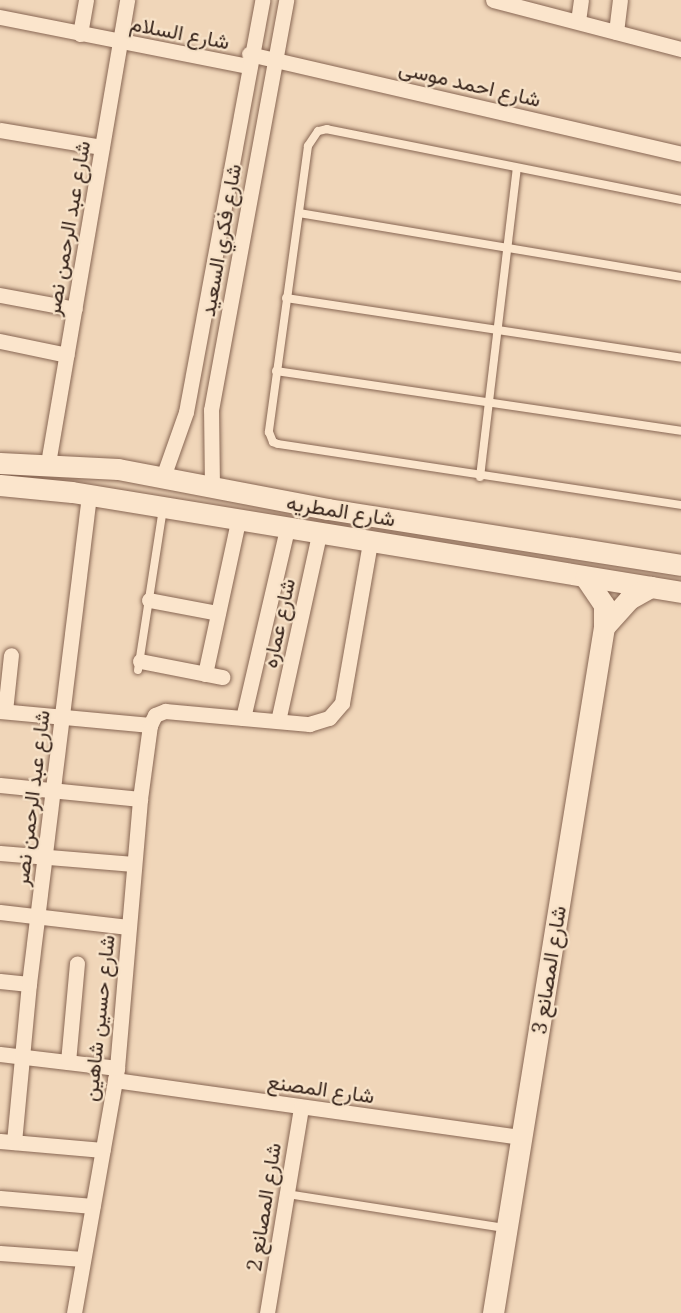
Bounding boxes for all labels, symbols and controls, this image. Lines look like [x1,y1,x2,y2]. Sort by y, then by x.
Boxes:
street label: شارع السلام [128,10,232,54]
street label: شارع احمد موسى [397,54,543,112]
street label: شارع عبد الرحمن نصر [39,139,95,317]
street label: شارع فكري السعيد [194,162,246,318]
street label: شارع المطريه [285,489,397,531]
street label: شارع عماره [256,576,300,670]
street label: شارع عبد الرحمن نصر [8,709,54,887]
street label: شارع المصانع 3 [525,904,571,1036]
street label: شارع حسين شاهين [77,933,119,1103]
street label: شارع المصنع [266,1068,376,1108]
street label: شارع المصانع 2 [240,1141,286,1273]

